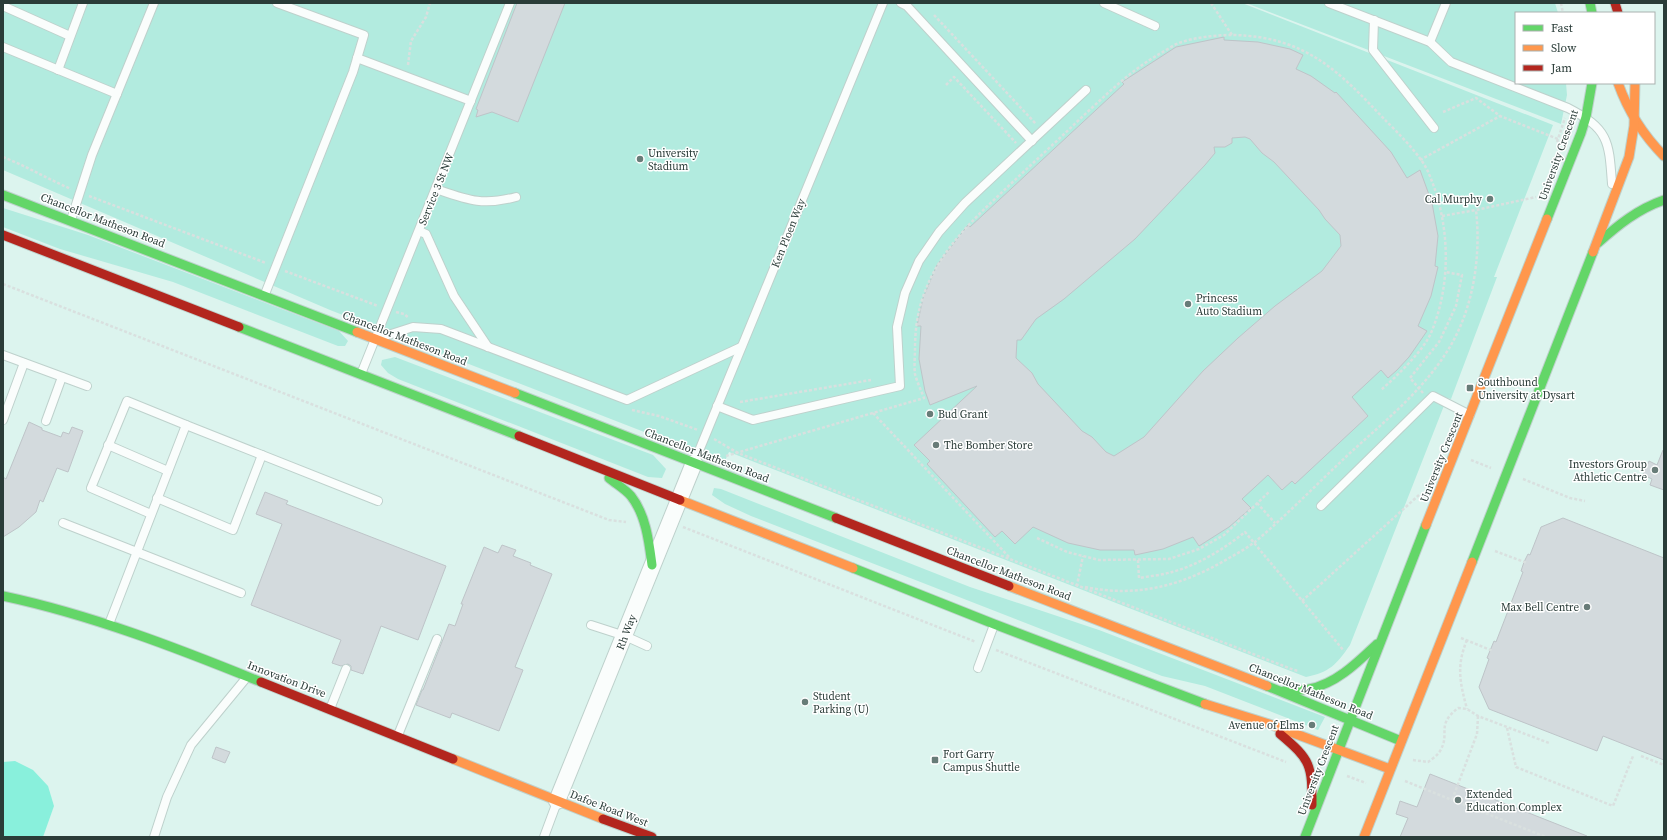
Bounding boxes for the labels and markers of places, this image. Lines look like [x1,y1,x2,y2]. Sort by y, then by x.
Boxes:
place label: University Stadium [648,146,699,174]
marker: University Stadium [635,154,645,164]
place label: Cal Murphy [1425,192,1482,207]
marker: Cal Murphy [1485,194,1495,204]
place label: Princess Auto Stadium [1196,291,1262,319]
marker: Princess Auto Stadium [1183,299,1193,309]
place label: Southbound University at Dysart [1478,375,1575,403]
marker: Southbound University at Dysart [1465,383,1475,393]
place label: Bud Grant [938,407,988,422]
marker: Bud Grant [925,409,935,419]
place label: The Bomber Store [944,438,1033,453]
marker: The Bomber Store [931,440,941,450]
place label: Investors Group Athletic Centre [1569,457,1647,485]
marker: Investors Group Athletic Centre [1650,465,1660,475]
place label: Max Bell Centre [1501,600,1579,615]
marker: Max Bell Centre [1582,602,1592,612]
place label: Student Parking (U) [813,689,869,717]
marker: Student Parking (U) [800,697,810,707]
place label: Avenue of Elms [1228,718,1304,733]
marker: Avenue of Elms [1307,720,1317,730]
place label: Fort Garry Campus Shuttle [943,747,1020,775]
marker: Fort Garry Campus Shuttle [930,755,940,765]
place label: Extended Education Complex [1466,787,1562,815]
marker: Extended Education Complex [1453,795,1463,805]

